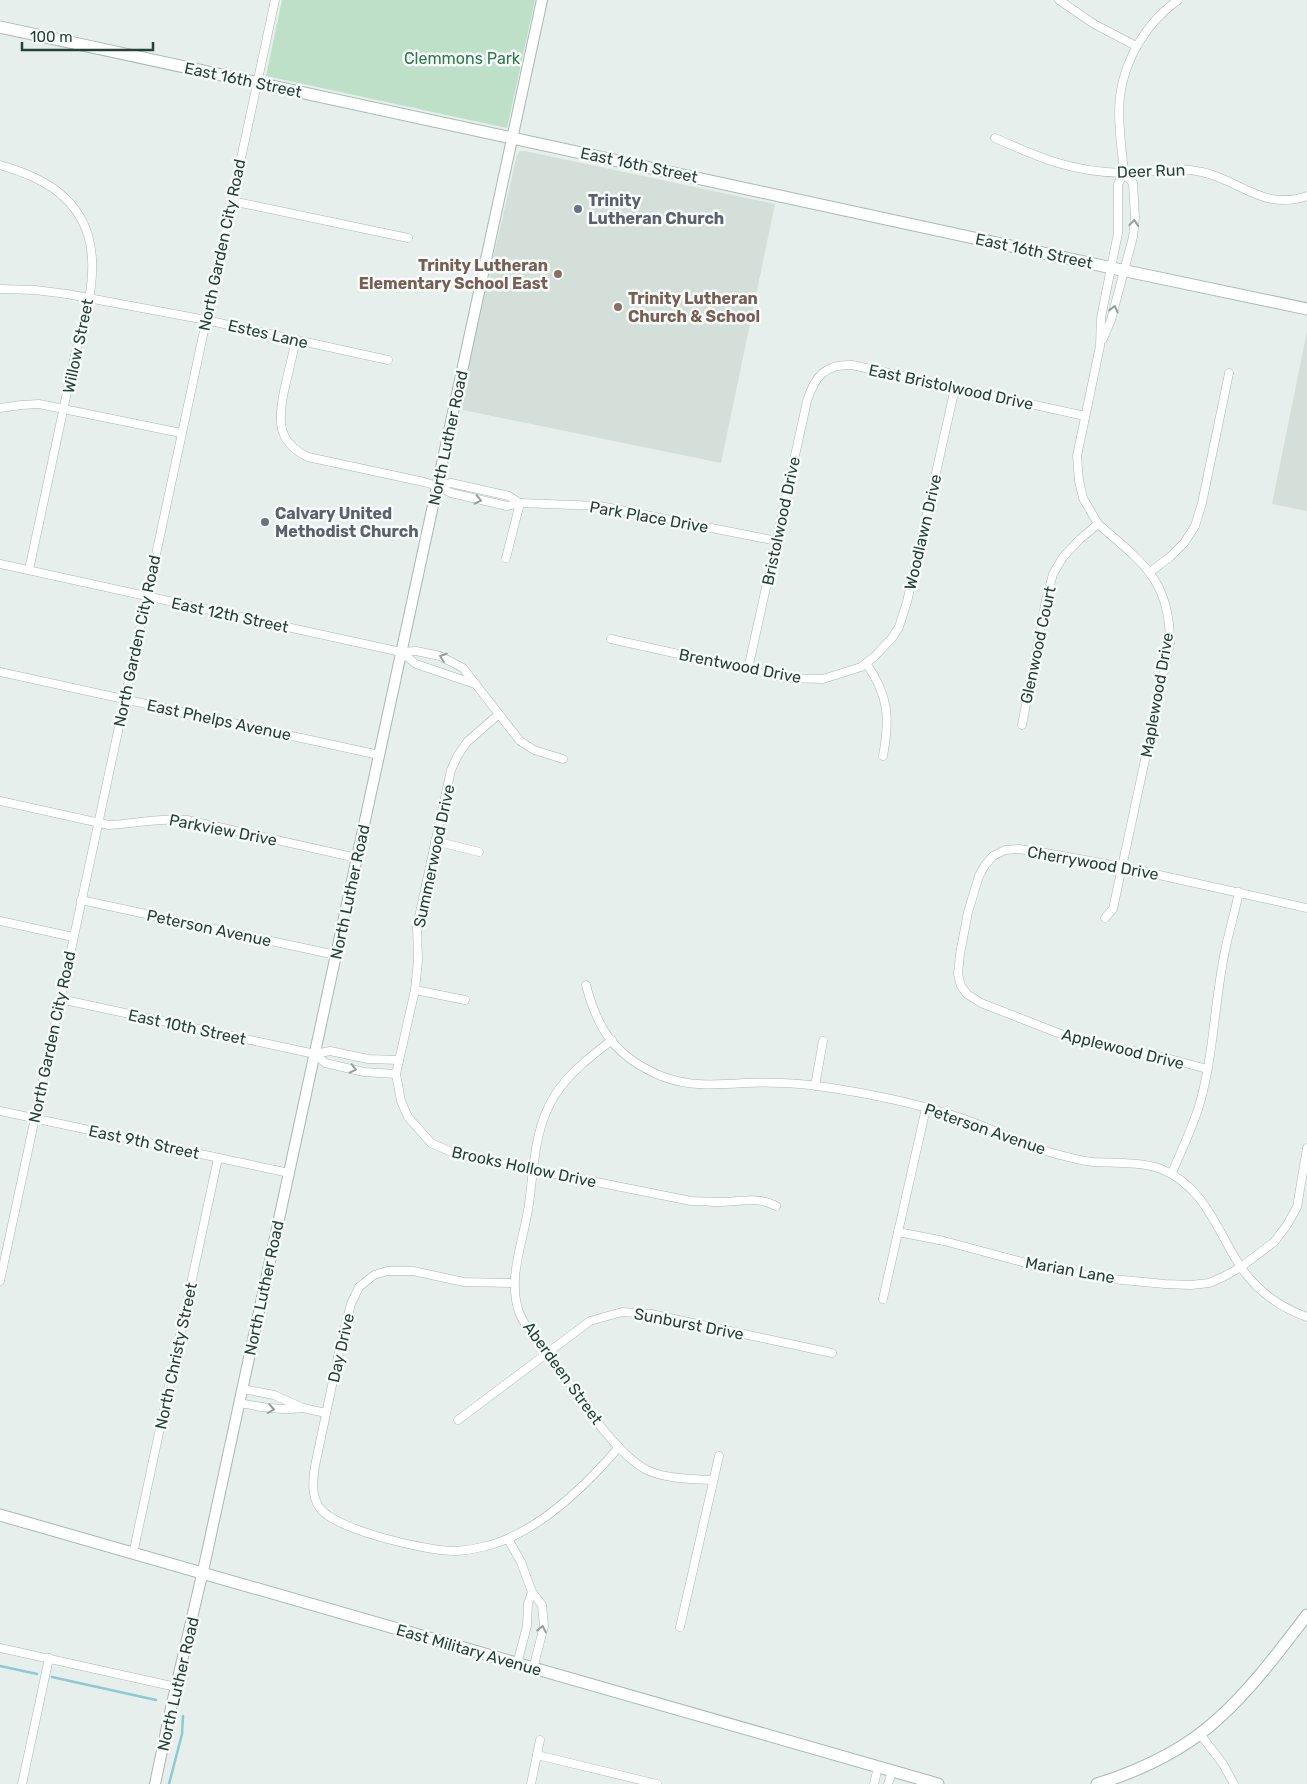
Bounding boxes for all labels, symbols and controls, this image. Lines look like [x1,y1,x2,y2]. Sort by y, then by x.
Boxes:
scale bar [22,20,154,52]
text: 100 m [30,28,72,46]
park label: Clemmons Park [404,49,521,68]
street label: East 16th Street [183,58,303,102]
street label: East 16th Street [579,143,699,187]
street label: North Garden City Road [195,157,249,333]
street label: Deer Run [1116,160,1186,182]
place label: Trinity Lutheran Church [588,191,724,228]
marker: Trinity Lutheran Church [572,203,584,215]
one-way arrow [1128,219,1139,227]
street label: East 16th Street [974,229,1094,273]
place label: Trinity Lutheran Elementary School East [359,256,549,293]
marker: Trinity Lutheran Elementary School East [552,268,564,280]
place label: Trinity Lutheran Church & School [628,289,760,326]
street label: Willow Street [59,297,97,395]
marker: Trinity Lutheran Church & School [612,301,624,313]
one-way arrow [1108,304,1119,313]
street label: Estes Lane [226,316,310,352]
street label: East Bristolwood Drive [867,360,1035,414]
street label: North Luther Road [424,369,472,507]
street label: Bristolwood Drive [758,455,804,587]
street label: Woodlawn Drive [900,472,946,592]
one-way arrow [473,494,482,505]
street label: Park Place Drive [588,497,710,537]
place label: Calvary United Methodist Church [275,504,419,541]
marker: Calvary United Methodist Church [259,516,271,528]
street label: North Garden City Road [110,553,164,729]
street label: Glenwood Court [1016,585,1060,705]
street label: East 12th Street [170,593,290,637]
street label: Maplewood Drive [1137,631,1177,759]
street label: Brentwood Drive [677,645,803,687]
one-way arrow [439,653,448,663]
street label: East Phelps Avenue [145,695,293,745]
street label: Summerwood Drive [410,783,458,929]
street label: Parkview Drive [167,810,279,850]
street label: North Luther Road [326,823,374,961]
street label: Cherrywood Drive [1026,842,1160,884]
street label: Peterson Avenue [145,906,273,950]
street label: North Garden City Road [25,949,79,1125]
street label: East 10th Street [126,1005,248,1049]
street label: Applewood Drive [1060,1025,1186,1073]
one-way arrow [349,1063,358,1074]
street label: Peterson Avenue [922,1099,1048,1159]
street label: East 9th Street [87,1121,201,1163]
street label: Brooks Hollow Drive [450,1142,598,1192]
street label: North Luther Road [240,1219,288,1357]
street label: Marian Lane [1024,1253,1116,1287]
street label: North Christy Street [151,1281,201,1431]
street label: Sunburst Drive [633,1304,745,1344]
street label: Day Drive [324,1311,358,1384]
street label: Aberdeen Street [519,1318,607,1428]
one-way arrow [267,1403,275,1413]
street label: North Luther Road [153,1615,203,1753]
street label: East Military Avenue [394,1620,544,1680]
one-way arrow [536,1624,547,1633]

